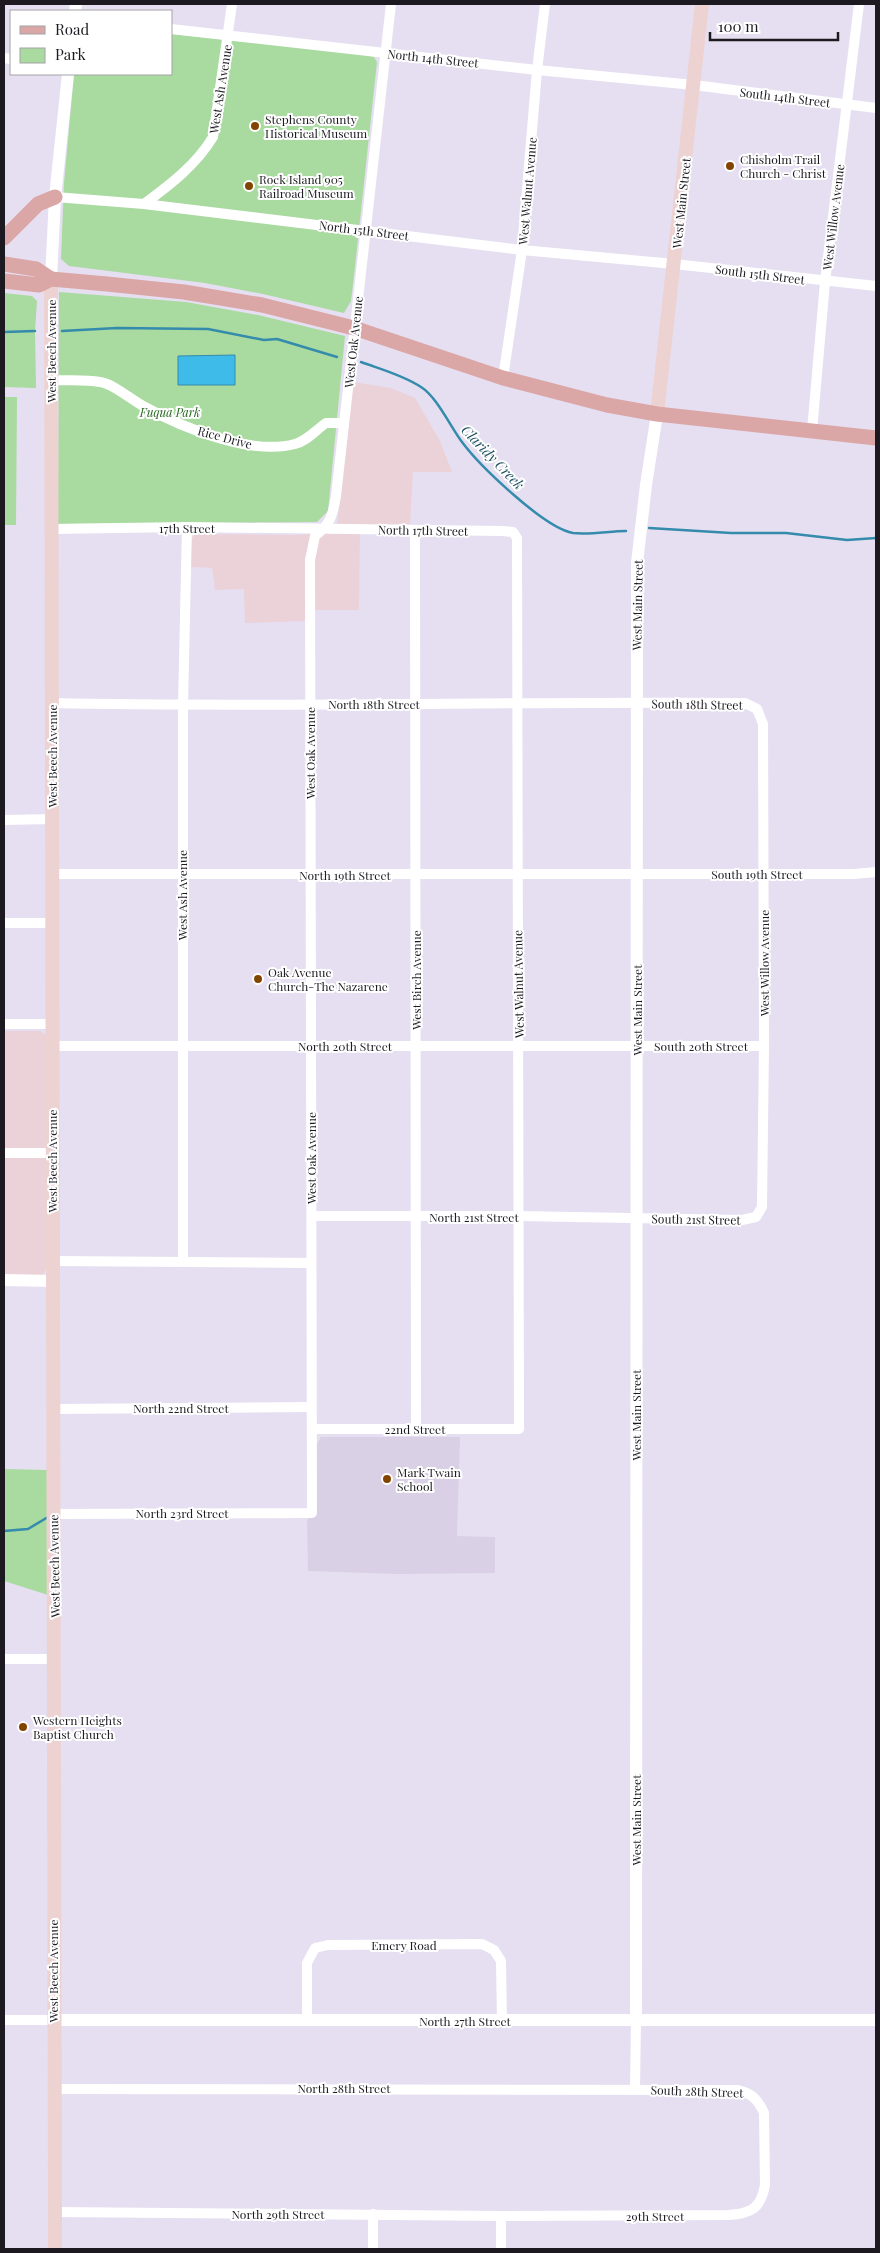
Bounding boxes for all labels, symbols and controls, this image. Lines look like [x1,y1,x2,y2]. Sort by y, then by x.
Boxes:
legend [10,10,172,75]
scale bar [710,10,838,42]
text: 100 m [718,16,759,36]
text: Road [55,19,89,39]
street label: West Ash Avenue [205,43,235,136]
text: Park [55,44,87,64]
street label: North 14th Street [387,45,480,71]
street label: South 14th Street [739,84,832,111]
place label: Stephens County Historical Museum [265,111,368,141]
marker: Stephens County Historical Museum [249,120,261,132]
street label: West Walnut Avenue [514,136,540,247]
place label: Chisholm Trail Church - Christ [740,151,827,181]
street label: West Main Street [668,156,694,250]
marker: Chisholm Trail Church - Christ [724,160,736,172]
street label: West Willow Avenue [818,163,847,272]
place label: Rock Island 905 Railroad Museum [259,171,354,201]
marker: Rock Island 905 Railroad Museum [243,180,255,192]
street label: North 15th Street [318,217,411,244]
street label: South 15th Street [714,261,806,288]
street label: West Oak Avenue [340,295,366,390]
street label: West Beech Avenue [43,299,59,404]
park label: Fuqua Park [139,404,200,420]
water label: Claridy Creek [457,421,529,493]
street label: Rice Drive [196,422,254,452]
street label: 17th Street [159,520,216,536]
street label: North 17th Street [378,521,469,539]
street label: West Main Street [628,559,646,652]
street label: South 18th Street [651,695,744,713]
street label: North 18th Street [328,696,421,712]
street label: West Beech Avenue [44,704,60,809]
street label: West Oak Avenue [302,707,318,800]
street label: West Ash Avenue [174,850,190,941]
street label: South 19th Street [711,866,803,882]
street label: North 19th Street [299,867,392,883]
street label: West Willow Avenue [756,910,772,1017]
street label: West Birch Avenue [408,930,424,1031]
street label: West Walnut Avenue [509,930,527,1039]
place label: Oak Avenue Church-The Nazarene [268,964,388,994]
street label: West Main Street [629,964,645,1056]
marker: Oak Avenue Church-The Nazarene [252,973,264,985]
street label: North 20th Street [298,1038,393,1054]
street label: South 20th Street [654,1038,749,1054]
street label: West Beech Avenue [44,1109,60,1214]
street label: West Oak Avenue [303,1112,319,1205]
street label: North 21st Street [429,1209,519,1225]
street label: South 21st Street [651,1210,741,1228]
street label: West Main Street [628,1369,644,1461]
street label: North 22nd Street [133,1400,229,1416]
street label: 22nd Street [385,1421,446,1437]
place label: Mark Twain School [397,1464,461,1494]
marker: Mark Twain School [381,1473,393,1485]
street label: North 23rd Street [136,1505,229,1521]
street label: West Beech Avenue [45,1514,63,1619]
place label: Western Heights Baptist Church [32,1712,122,1742]
marker: Western Heights Baptist Church [17,1721,29,1733]
street label: West Main Street [628,1774,644,1866]
street label: West Beech Avenue [45,1919,61,2024]
street label: Emery Road [371,1937,437,1953]
street label: North 27th Street [419,2013,512,2029]
street label: North 28th Street [298,2080,391,2096]
street label: South 28th Street [650,2081,744,2101]
street label: North 29th Street [232,2206,325,2222]
street label: 29th Street [626,2208,685,2224]

